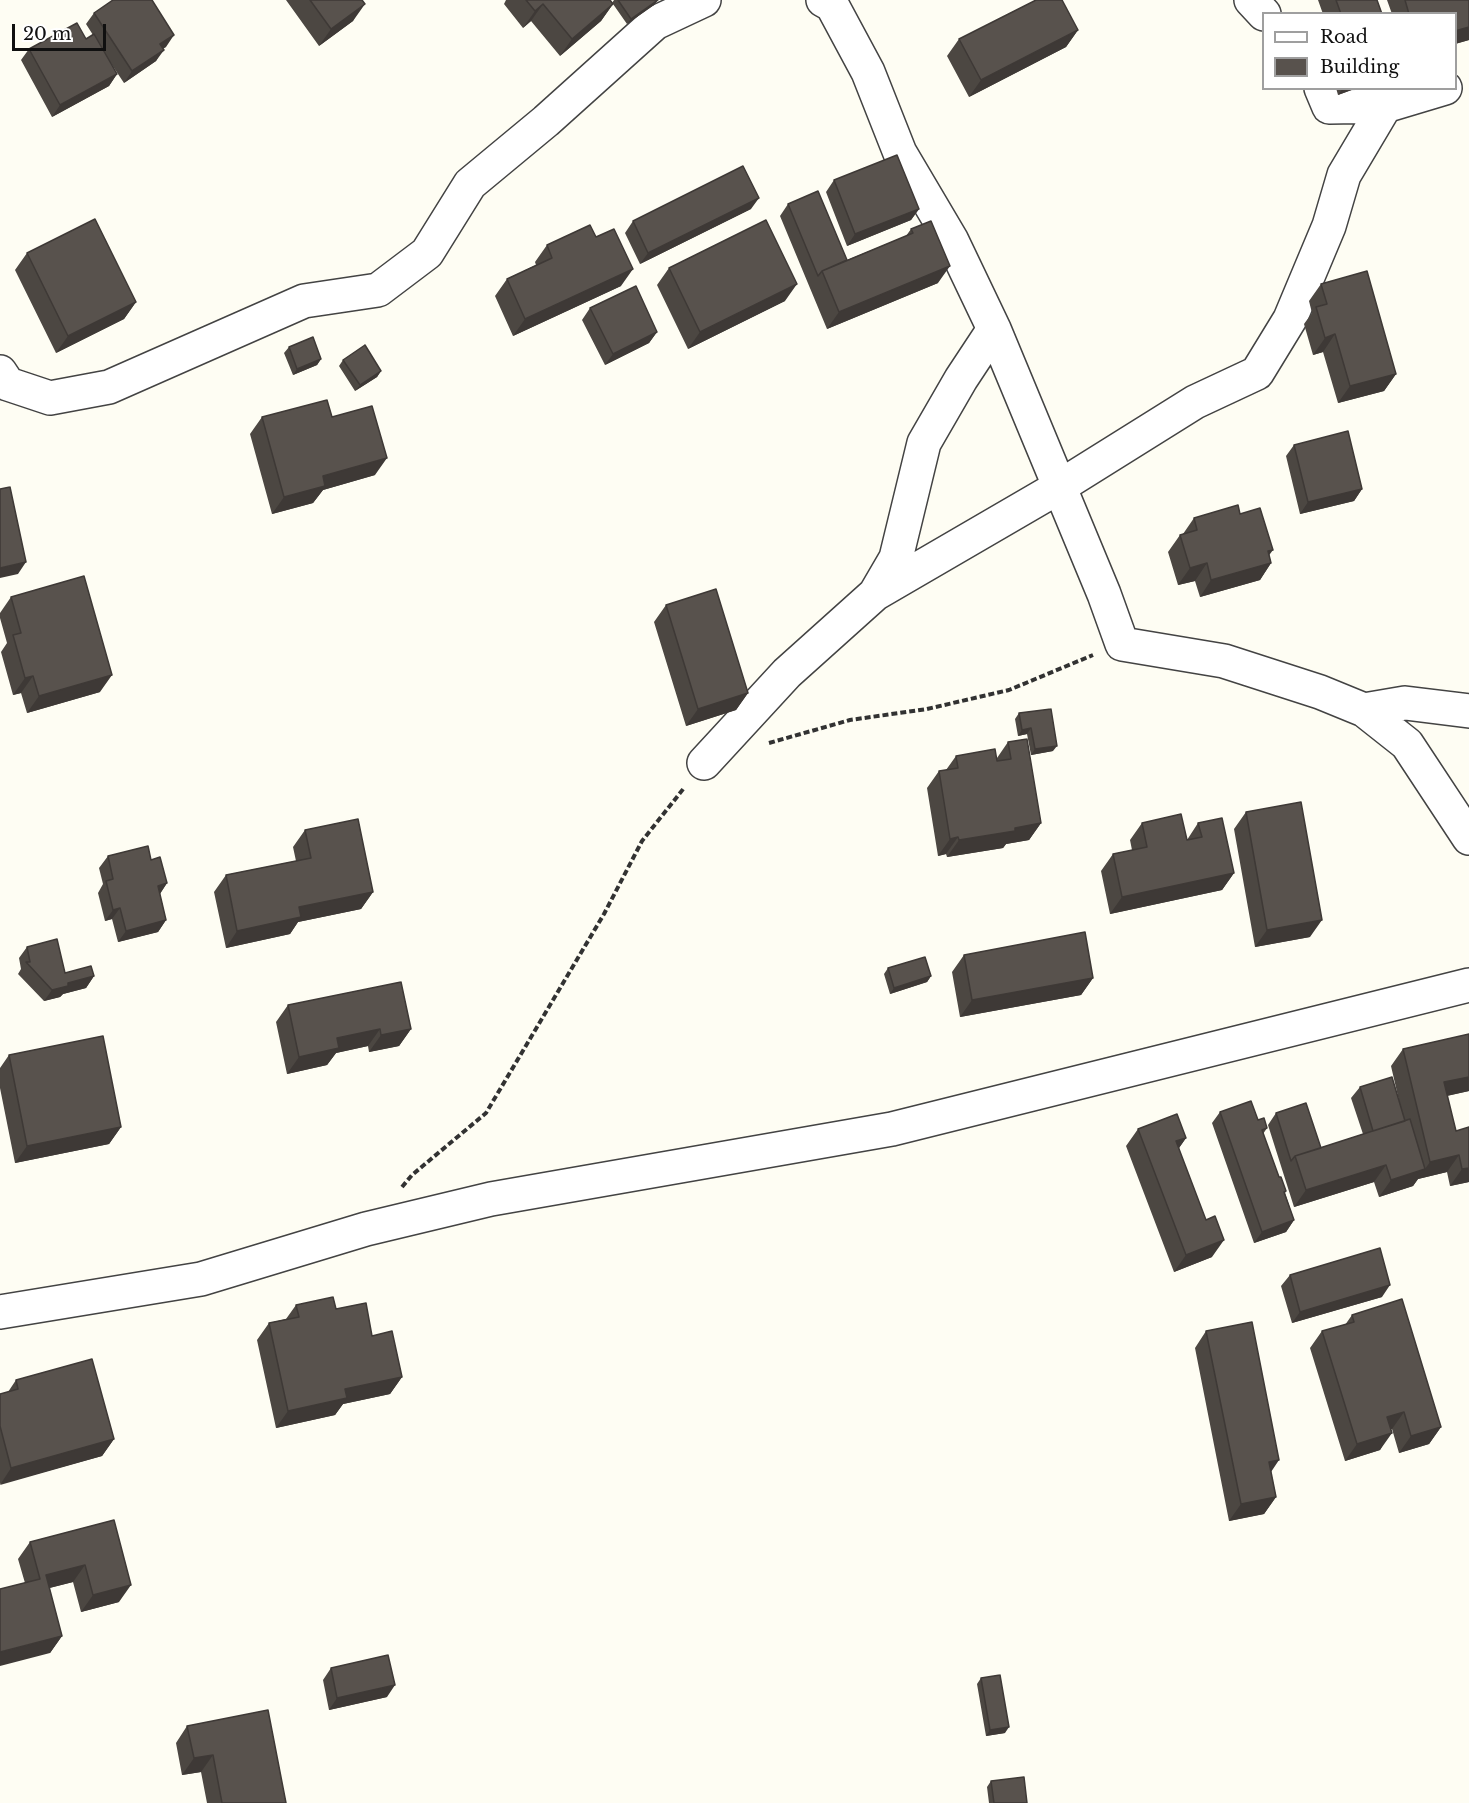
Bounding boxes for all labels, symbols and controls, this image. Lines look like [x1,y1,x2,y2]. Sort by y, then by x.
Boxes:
scale bar [15,12,110,50]
legend [1262,12,1457,90]
text: 20 m [23,23,71,45]
text: Road [1320,26,1368,48]
text: Building [1320,56,1399,78]

